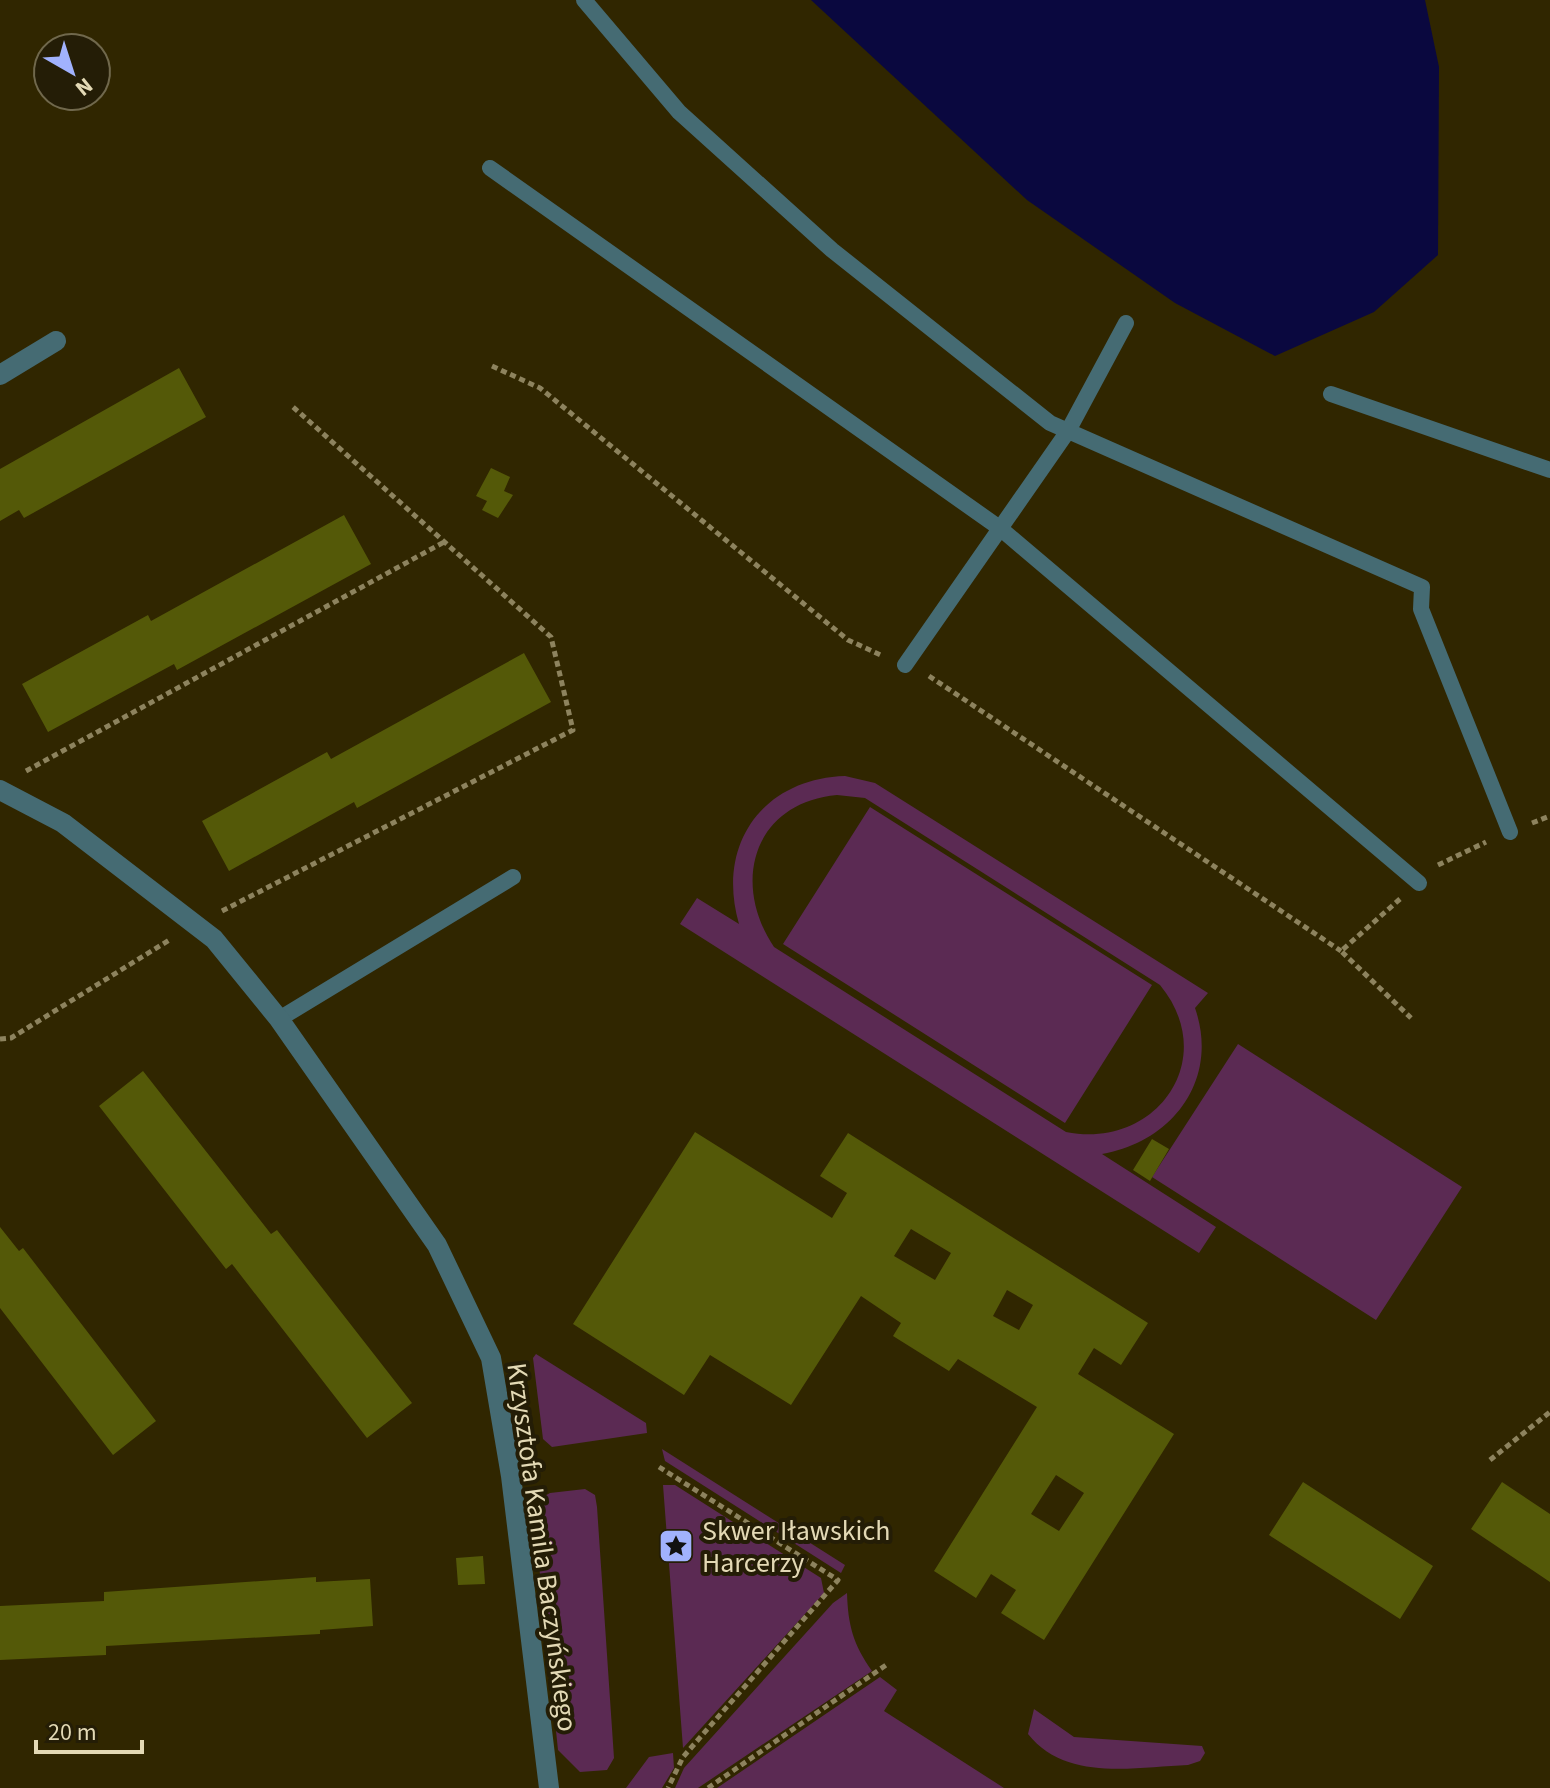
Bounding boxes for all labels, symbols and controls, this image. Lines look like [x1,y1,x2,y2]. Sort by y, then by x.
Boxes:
north arrow [32,32,112,112]
text: N [68,70,100,104]
street label: Krzysztofa Kamila Baczyńskiego [496,1360,588,1734]
place label: Skwer Iławskich Harcerzy [702,1511,890,1583]
place icon: Skwer Iławskich Harcerzy [657,1527,695,1565]
scale bar [36,1704,142,1754]
text: 20 m [48,1715,97,1750]

